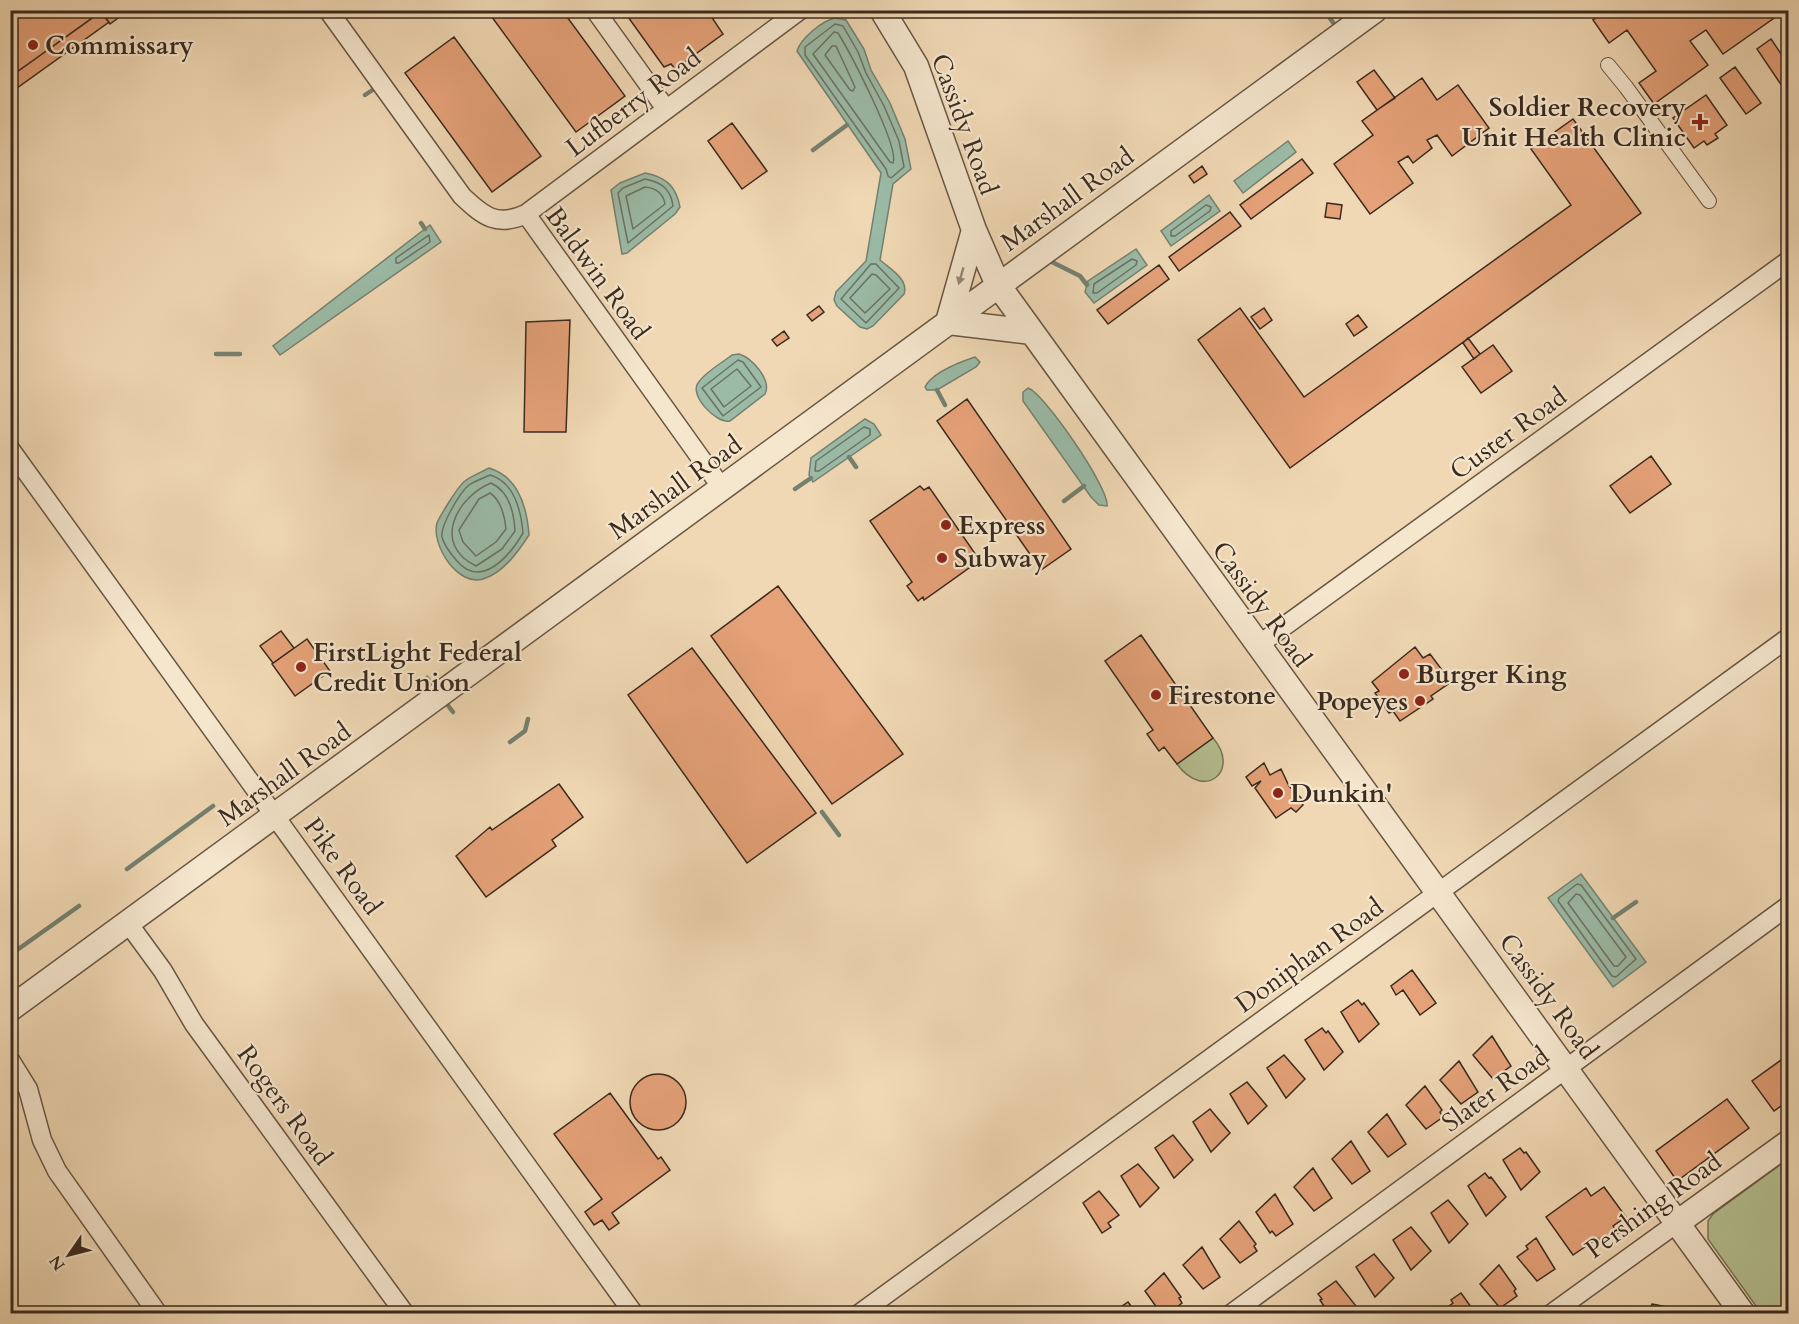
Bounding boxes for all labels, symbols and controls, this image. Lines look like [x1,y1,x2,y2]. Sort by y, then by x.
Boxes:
place label: Commissary [45,28,194,63]
marker: Commissary [26,38,40,52]
street label: Lufberry Road [559,40,708,165]
street label: Cassidy Road [923,49,1006,200]
place label: Soldier Recovery Unit Health Clinic [1461,90,1686,155]
marker: Soldier Recovery Unit Health Clinic [1691,113,1709,131]
street label: Marshall Road [994,139,1141,260]
street label: Baldwin Road [537,200,658,347]
one-way arrow [956,267,965,285]
street label: Custer Road [1443,379,1574,488]
street label: Marshall Road [602,427,749,548]
place label: Express [958,508,1045,543]
marker: Express [939,518,953,532]
street label: Cassidy Road [1204,534,1319,674]
place label: Subway [954,541,1047,576]
marker: Subway [935,551,949,565]
place label: FirstLight Federal Credit Union [313,635,522,700]
place label: Burger King [1416,657,1567,692]
marker: FirstLight Federal Credit Union [294,660,308,674]
marker: Burger King [1397,667,1411,681]
place label: Firestone [1168,678,1276,713]
place label: Popeyes [1317,684,1408,719]
marker: Firestone [1149,688,1163,702]
marker: Popeyes [1413,694,1427,708]
street label: Marshall Road [211,714,358,835]
place label: Dunkin' [1290,776,1392,811]
marker: Dunkin' [1271,786,1285,800]
street label: Pike Road [295,810,390,922]
street label: Doniphan Road [1228,890,1391,1021]
street label: Cassidy Road [1491,926,1606,1066]
street label: Rogers Road [229,1038,340,1173]
street label: Slater Road [1435,1039,1556,1140]
street label: Pershing Road [1578,1144,1729,1267]
north arrow [39,1225,99,1285]
text: N [44,1251,71,1275]

